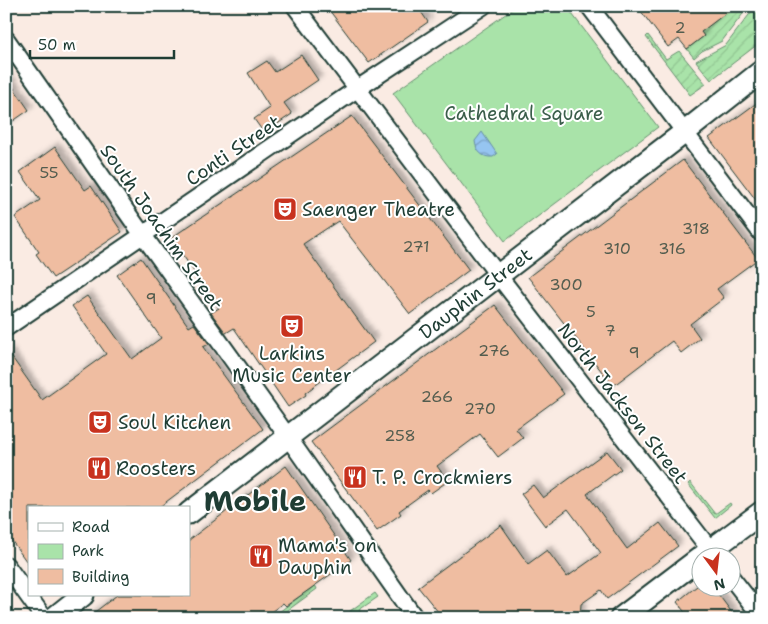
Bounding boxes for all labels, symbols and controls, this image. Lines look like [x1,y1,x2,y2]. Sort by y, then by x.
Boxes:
house number: 2 [674,17,686,38]
scale bar [30,28,174,60]
text: 50 m [38,35,76,55]
park label: Cathedral Square [444,101,604,126]
street label: Conti Street [181,109,286,191]
street label: South Joachim Street [95,139,229,316]
house number: 55 [39,162,59,183]
theatre icon: Saenger Theatre [272,196,298,222]
place label: Saenger Theatre [302,197,455,222]
house number: 318 [682,218,710,239]
house number: 271 [402,236,430,257]
house number: 310 [603,238,631,259]
house number: 316 [658,238,686,259]
street label: Dauphin Street [414,242,537,345]
house number: 300 [549,274,583,295]
house number: 9 [145,288,157,309]
house number: 5 [586,301,596,322]
theatre icon: Larkins Music Center [279,313,305,339]
street label: North Jackson Street [552,318,693,489]
house number: 7 [604,320,616,341]
house number: 276 [478,340,510,361]
place label: Larkins Music Center [232,341,352,388]
house number: 9 [628,342,640,363]
house number: 266 [421,386,453,407]
house number: 270 [464,398,496,419]
theatre icon: Soul Kitchen [87,409,113,435]
place label: Soul Kitchen [118,410,231,435]
house number: 258 [384,425,416,446]
restaurant icon: Roosters [86,455,112,481]
place label: Roosters [116,456,196,481]
restaurant icon: T. P. Crockmiers [342,464,368,490]
place label: T. P. Crockmiers [372,465,512,490]
district label: Mobile [204,481,306,520]
legend [28,506,190,596]
text: Road [72,517,110,537]
place label: Mama's on Dauphin [278,533,377,580]
text: Park [72,541,104,561]
restaurant icon: Mama's on Dauphin [248,543,274,569]
north arrow [690,546,740,596]
text: Building [72,567,129,587]
text: N [712,574,727,595]

